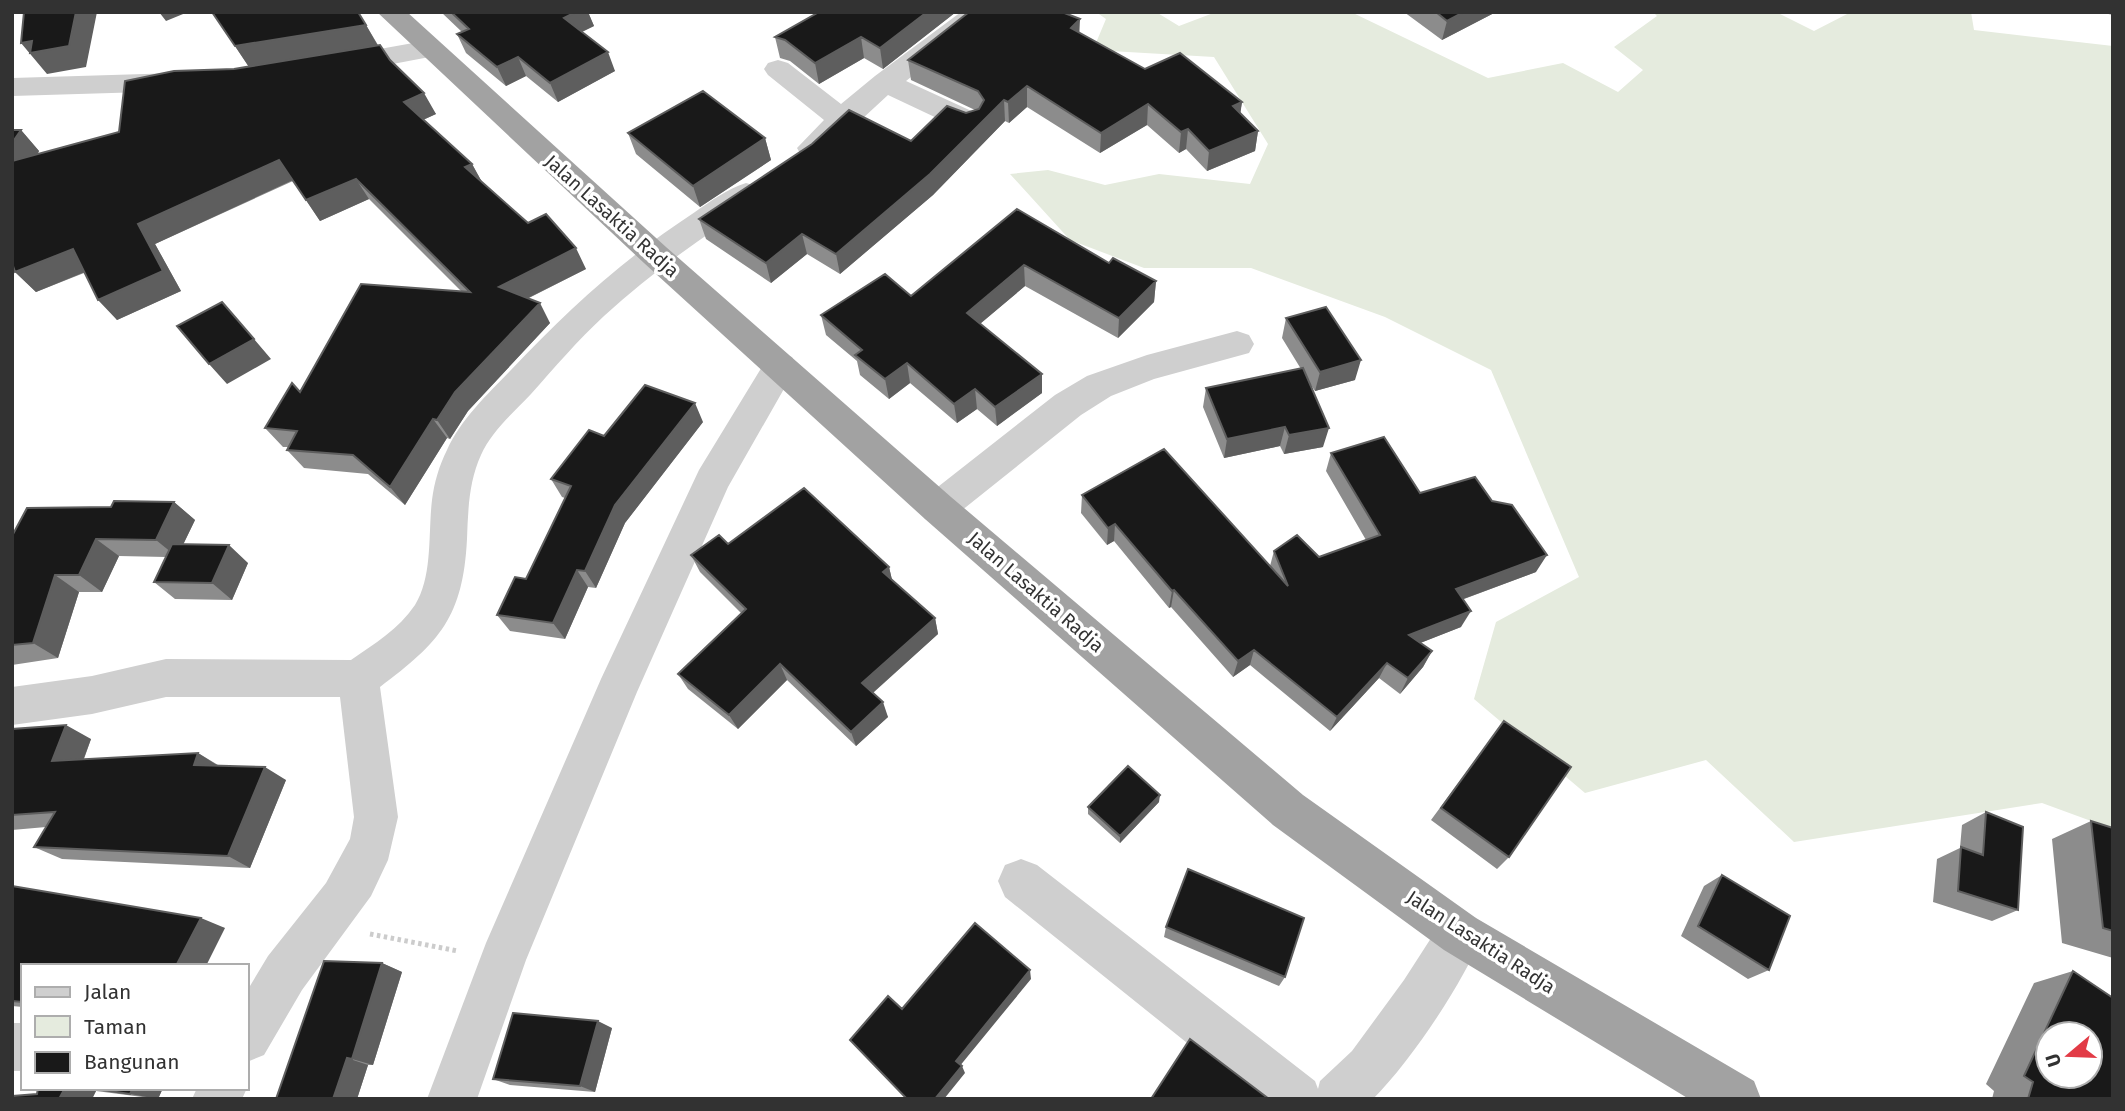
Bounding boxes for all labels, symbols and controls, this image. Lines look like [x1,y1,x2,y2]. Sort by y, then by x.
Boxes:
street label: Jalan Lasaktia Radja [540,150,684,282]
street label: Jalan Lasaktia Radja [963,527,1109,657]
street label: Jalan Lasaktia Radja [1402,885,1560,999]
legend [21,964,248,1090]
text: Jalan [84,979,131,1005]
text: Taman [84,1014,147,1040]
north arrow [2034,1020,2104,1090]
text: Bangunan [84,1049,179,1075]
text: U [2041,1051,2066,1070]

